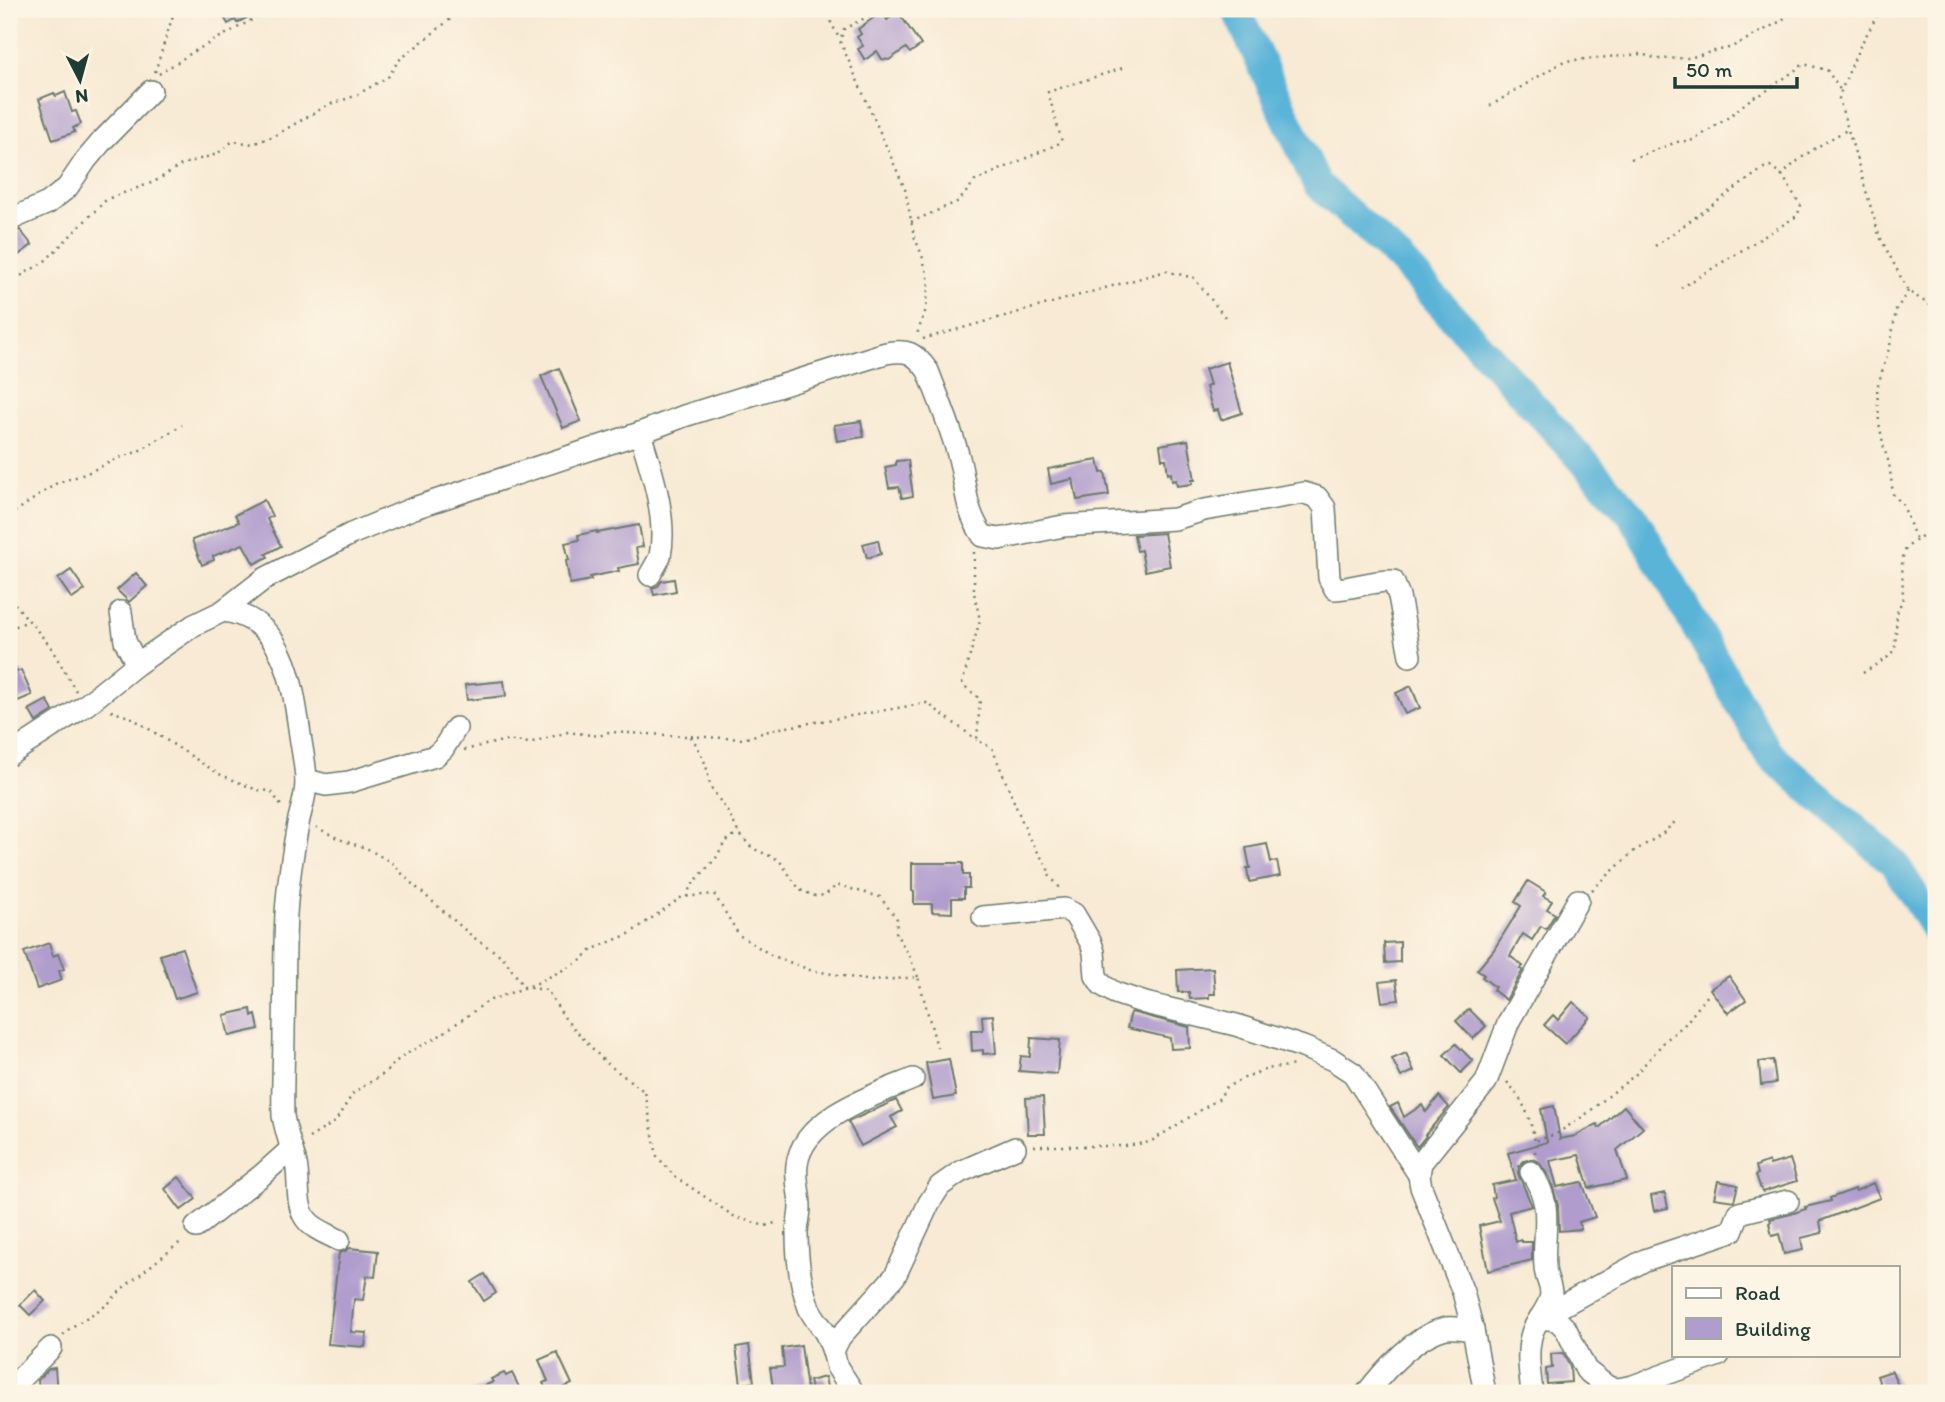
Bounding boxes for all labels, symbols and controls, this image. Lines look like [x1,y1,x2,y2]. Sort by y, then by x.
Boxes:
north arrow [46,46,116,116]
scale bar [1675,46,1798,90]
text: 50 m [1686,57,1733,82]
text: N [74,84,89,109]
legend [1672,1266,1899,1356]
text: Road [1735,1280,1781,1305]
text: Building [1735,1316,1811,1341]

